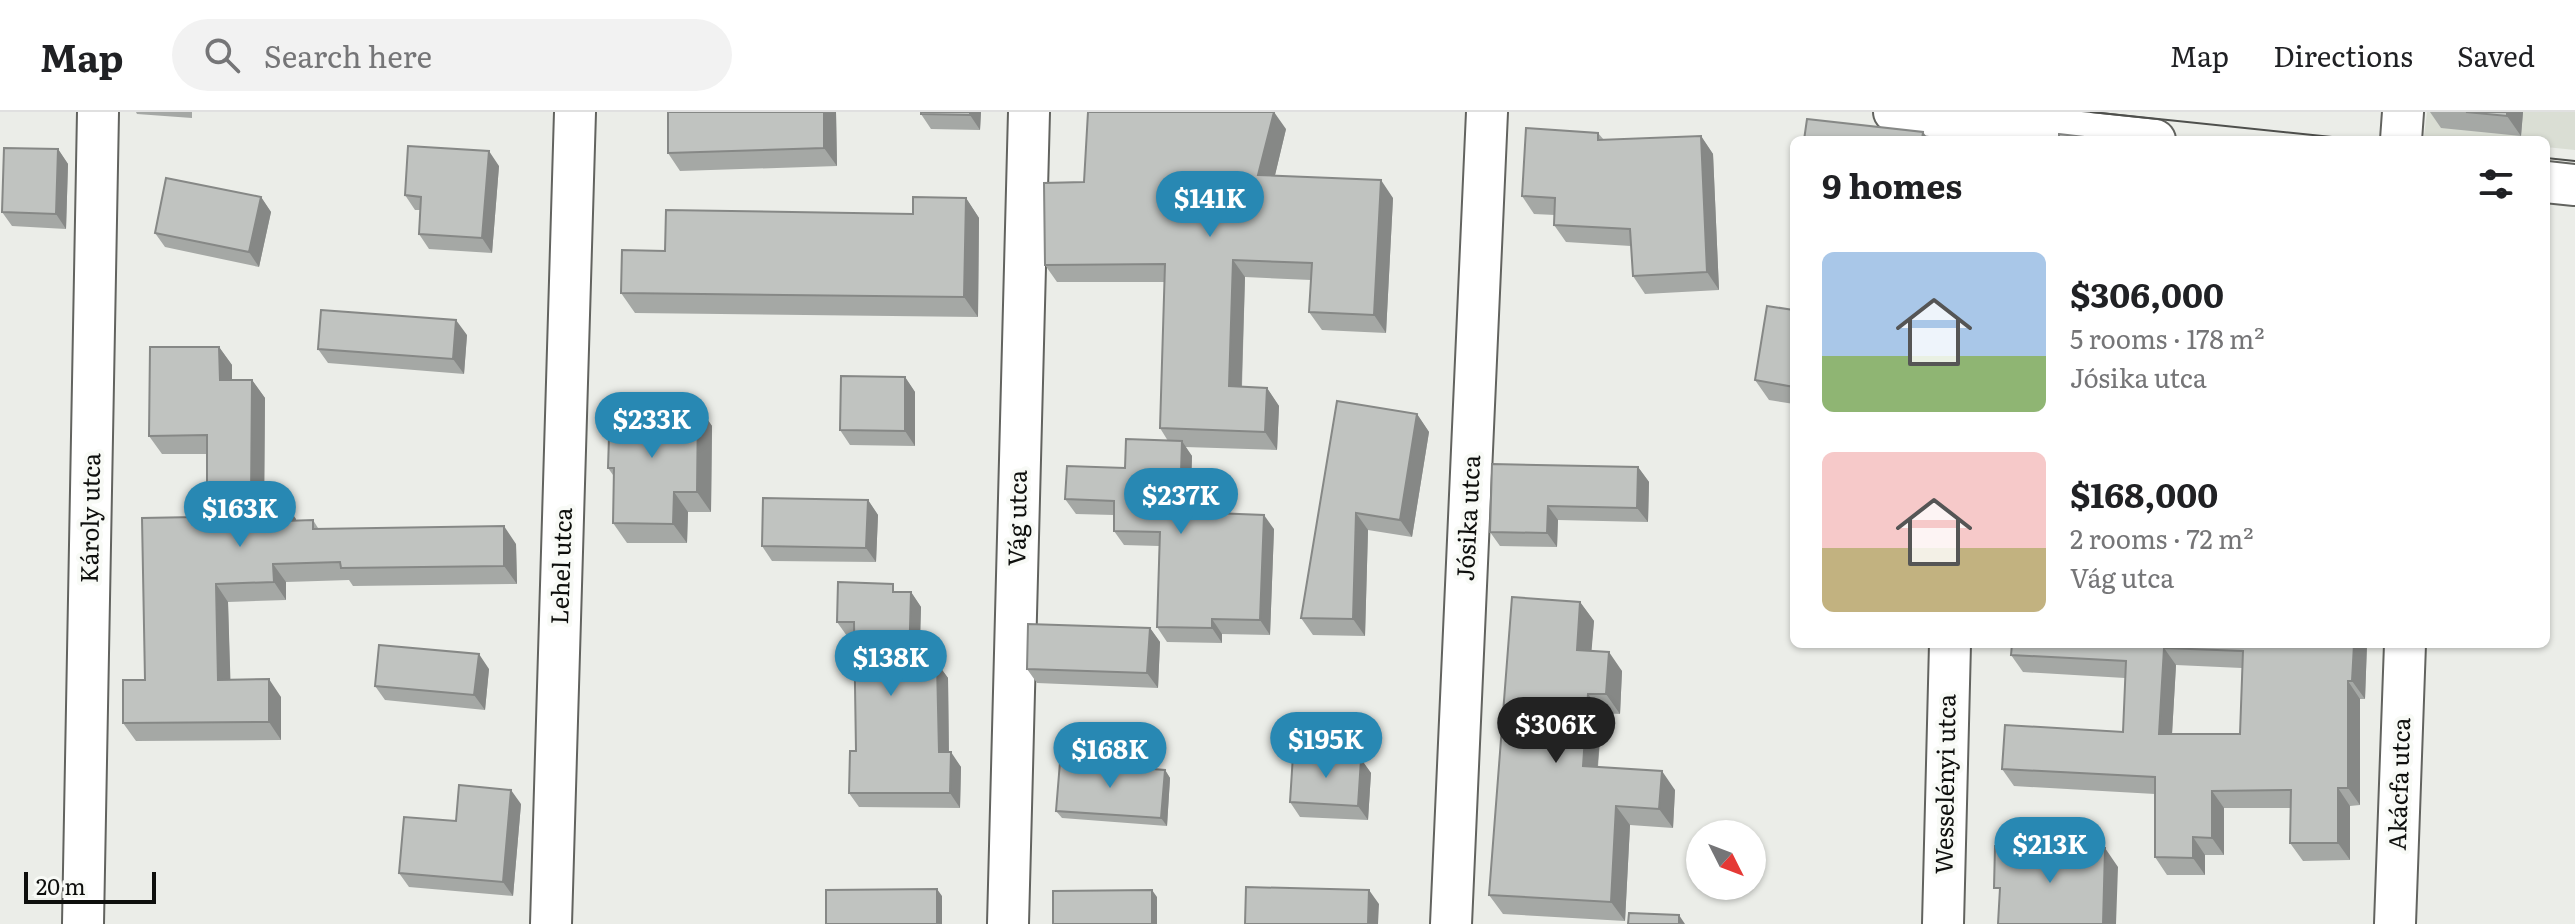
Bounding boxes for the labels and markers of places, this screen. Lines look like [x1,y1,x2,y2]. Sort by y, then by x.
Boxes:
pin: $141K [1154,171,1266,239]
pin: $233K [596,392,708,460]
pin: $237K [1125,468,1237,536]
pin: $163K [184,481,296,549]
pin: $138K [835,630,947,698]
pin: $306K [1500,697,1612,765]
pin: $195K [1270,712,1382,780]
pin: $168K [1054,722,1166,790]
pin: $213K [1994,817,2106,885]

